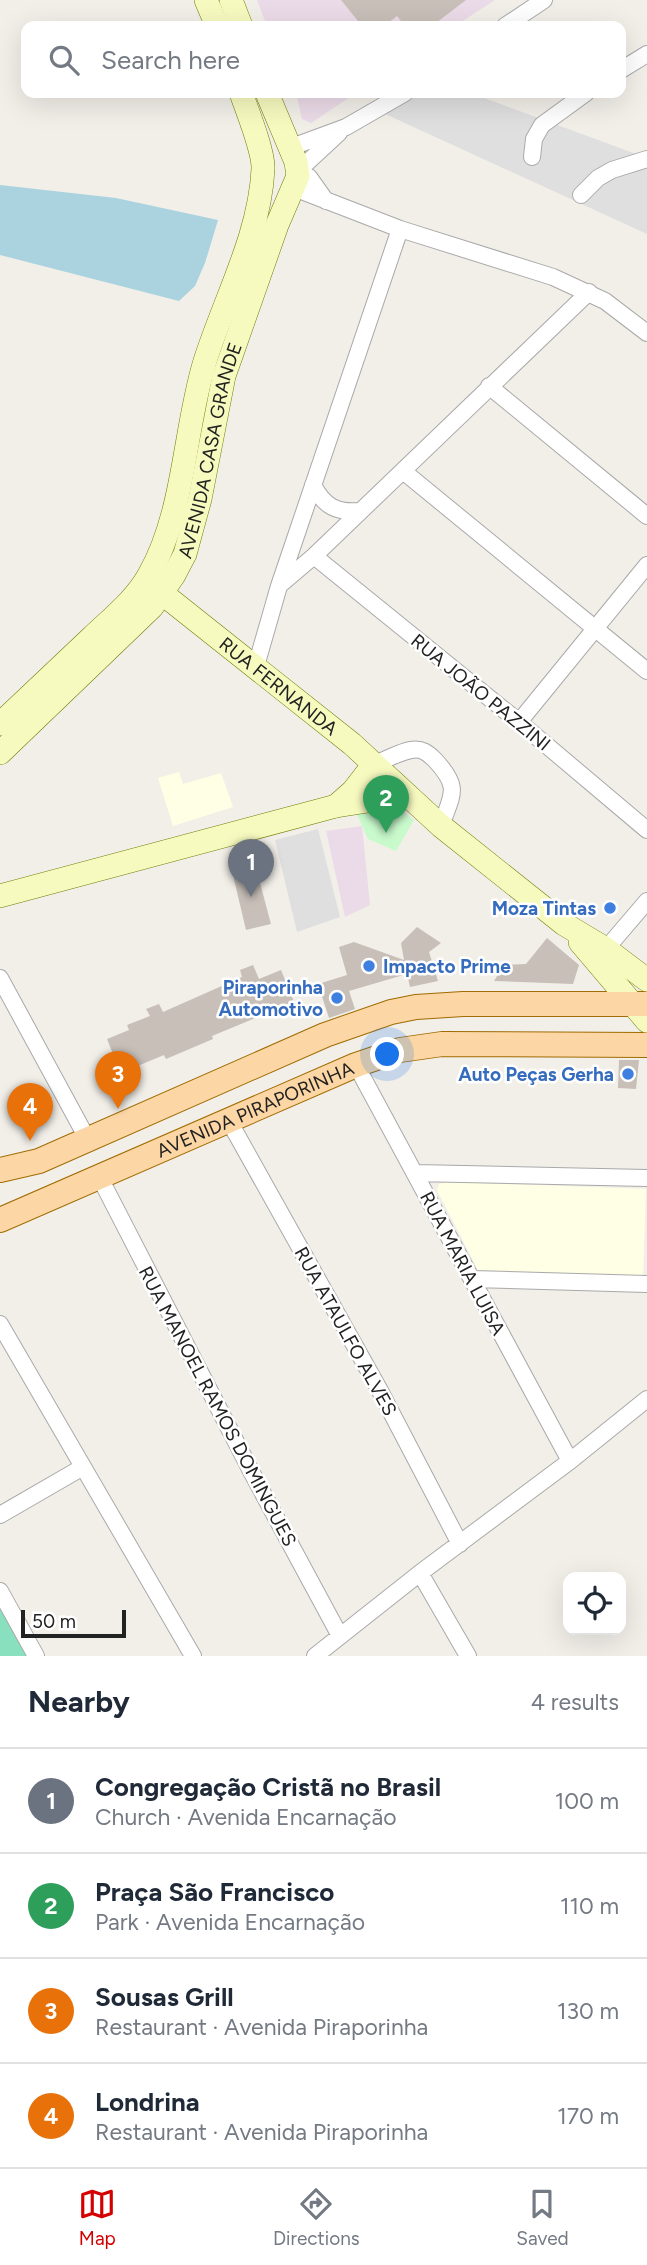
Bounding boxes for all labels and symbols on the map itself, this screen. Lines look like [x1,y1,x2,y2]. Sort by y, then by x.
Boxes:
street label: AVENIDA CASA GRANDE [173,339,247,561]
street label: RUA JOÃO PAZZINI [406,629,555,756]
street label: RUA FERNANDA [215,632,342,740]
pin: 2 [363,775,409,833]
pin: 1 [228,839,274,897]
place label: Moza Tintas [492,897,596,920]
marker: Moza Tintas [602,900,618,916]
place label: Impacto Prime [383,955,511,978]
marker: Impacto Prime [361,958,377,974]
place label: Piraporinha Automotivo [219,976,323,1021]
marker: Piraporinha Automotivo [329,990,345,1006]
your location [370,1037,404,1071]
pin: 3 [95,1051,141,1109]
street label: AVENIDA PIRAPORINHA [153,1056,357,1162]
place label: Auto Peças Gerha [458,1063,614,1086]
marker: Auto Peças Gerha [620,1066,636,1082]
pin: 4 [7,1083,53,1141]
street label: RUA MARIA LUISA [415,1187,510,1339]
street label: RUA ATAULFO ALVES [290,1243,402,1420]
street label: RUA MANOEL RAMOS DOMINGUES [134,1262,301,1550]
scale bar [21,1607,126,1639]

